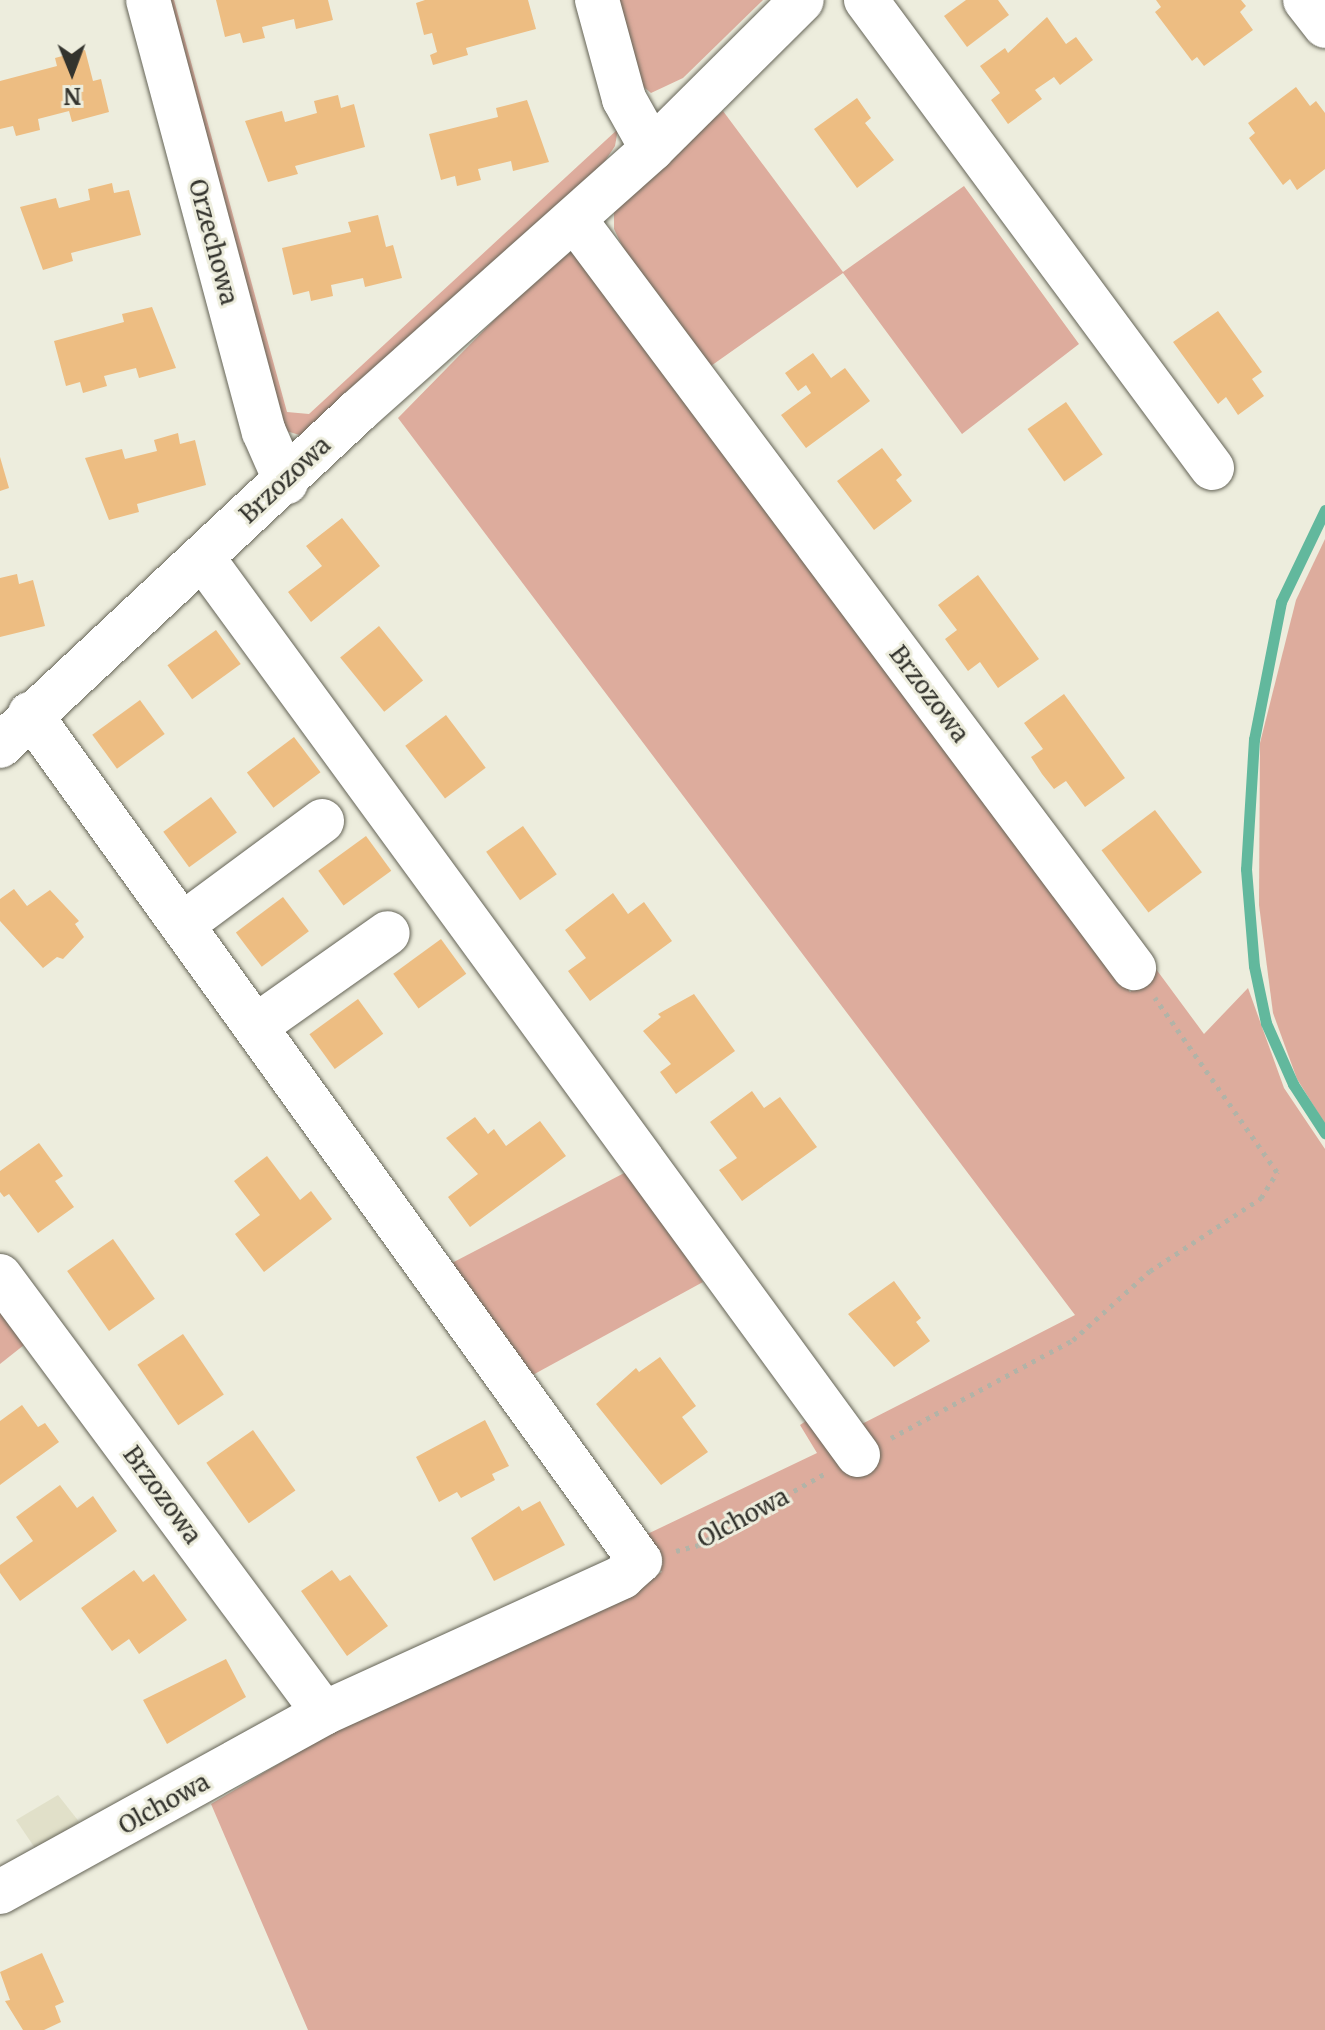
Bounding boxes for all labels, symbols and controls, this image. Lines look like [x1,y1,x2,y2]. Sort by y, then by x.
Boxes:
north arrow [32,32,112,112]
text: N [63,82,81,110]
street label: Orzechowa [182,176,244,308]
street label: Brzozowa [234,431,336,529]
street label: Brzozowa [883,640,975,748]
street label: Brzozowa [117,1441,207,1549]
street label: Olchowa [692,1482,794,1554]
street label: Olchowa [114,1767,214,1841]

